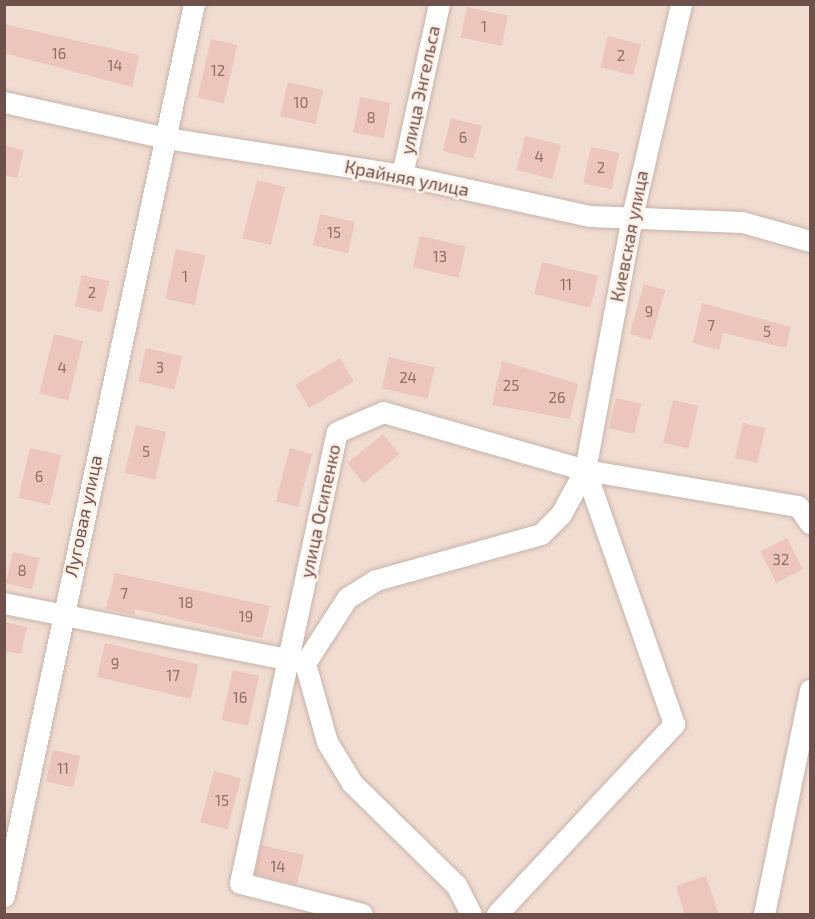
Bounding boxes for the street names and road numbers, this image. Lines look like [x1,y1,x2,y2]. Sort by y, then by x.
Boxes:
street label: улица Энгельса [396,24,444,156]
street label: Крайняя улица [343,155,471,201]
street label: Киевская улица [606,168,652,304]
street label: улица Осипенко [295,442,345,580]
street label: Луговая улица [60,453,106,579]

